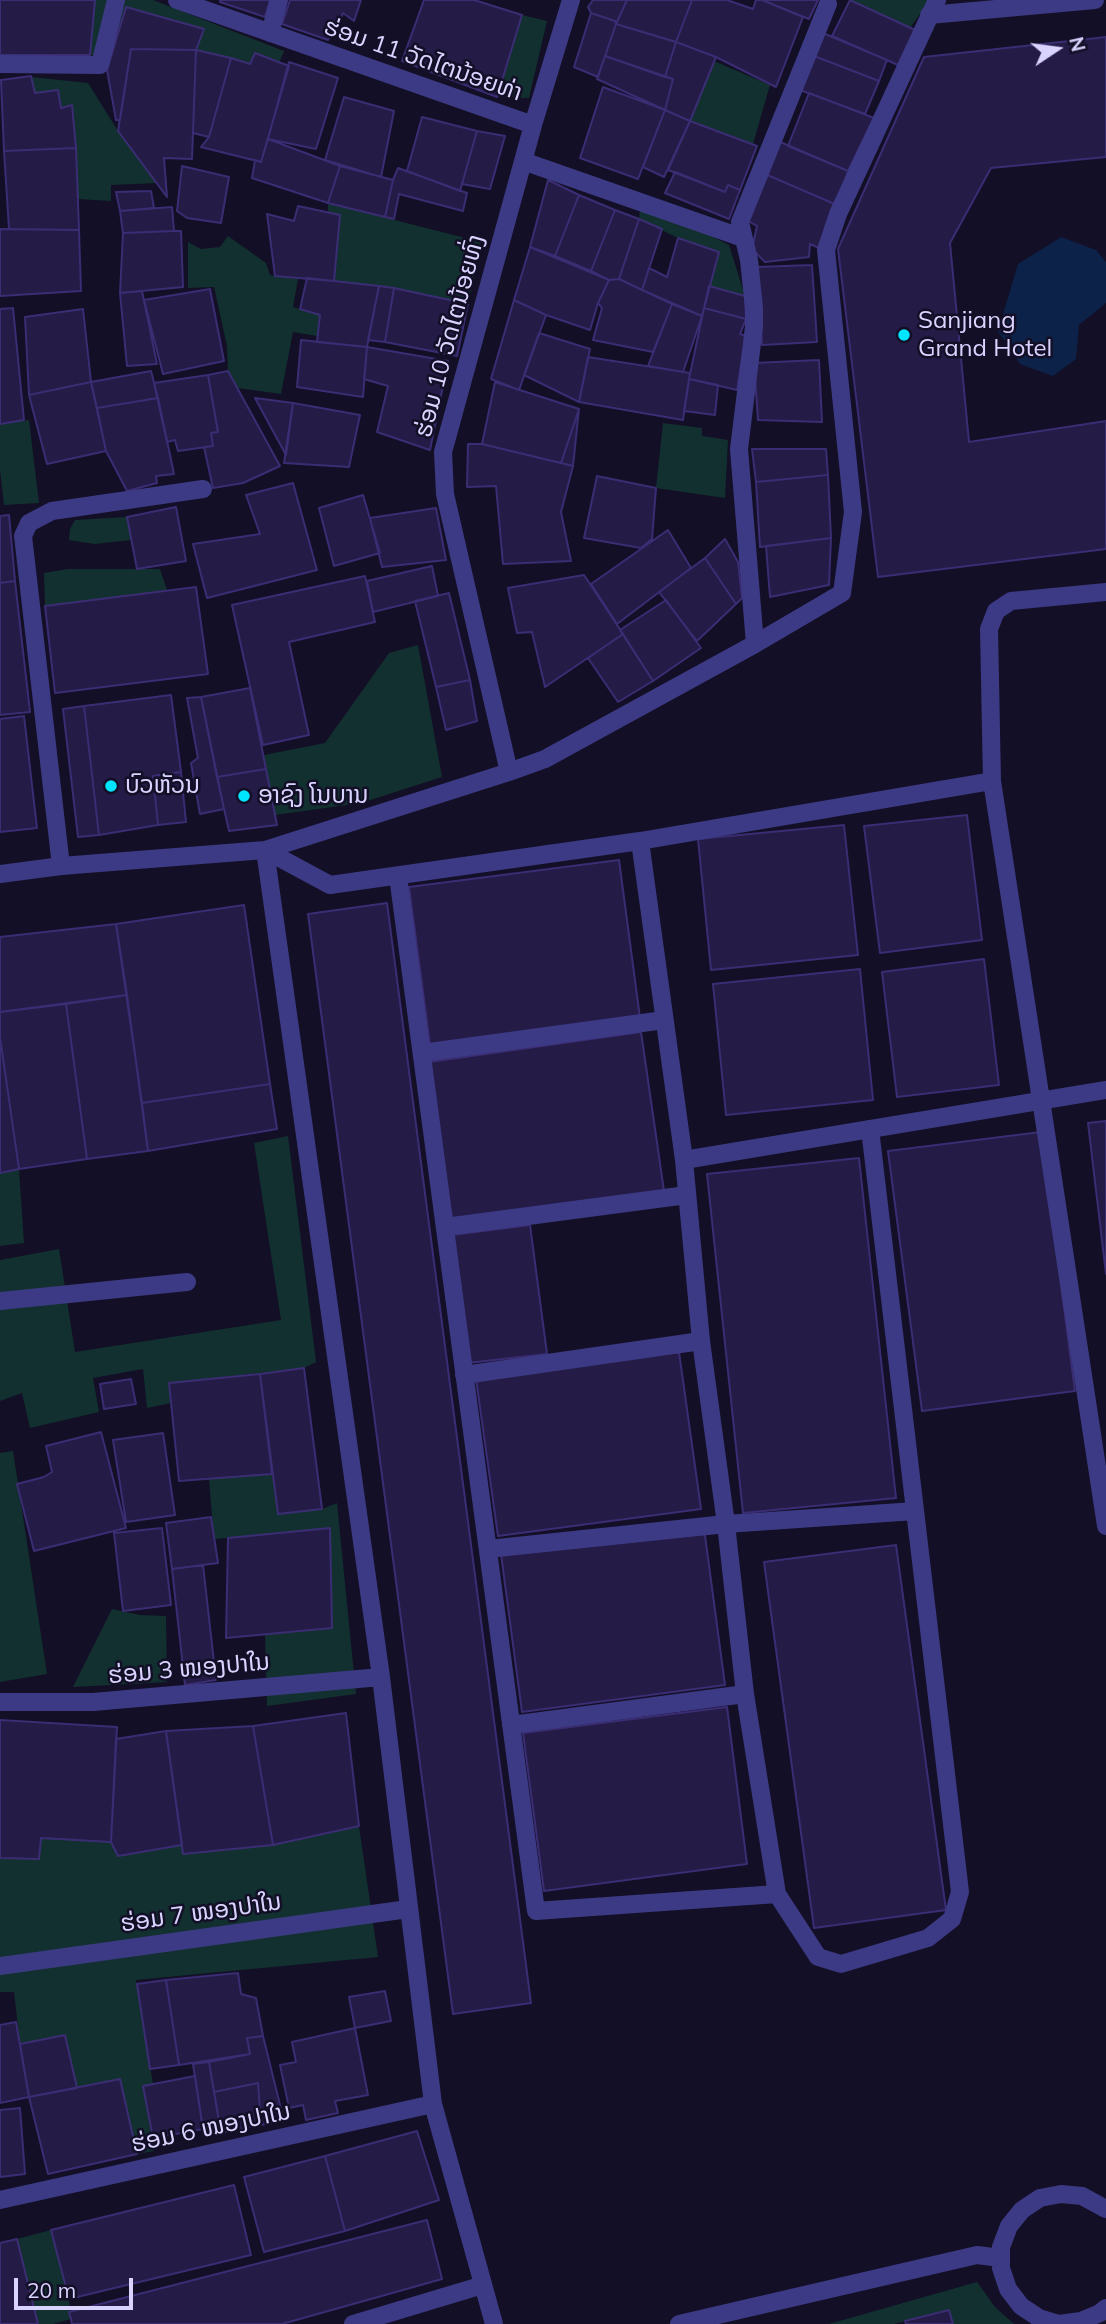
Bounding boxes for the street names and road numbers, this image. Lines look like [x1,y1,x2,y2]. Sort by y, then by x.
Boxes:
street label: ຮ່ອມ 11 ວັດໄຕນ້ອຍທ່າ [320,13,526,107]
street label: ຮ່ອມ 10 ວັດໄຕນ້ອຍທົ່ງ [409,231,491,441]
street label: ຮ່ອມ 3 ໜອງປາໃນ [107,1648,271,1690]
street label: ຮ່ອມ 7 ໜອງປາໃນ [119,1887,283,1939]
street label: ຮ່ອມ 6 ໜອງປາໃນ [129,2097,293,2159]

